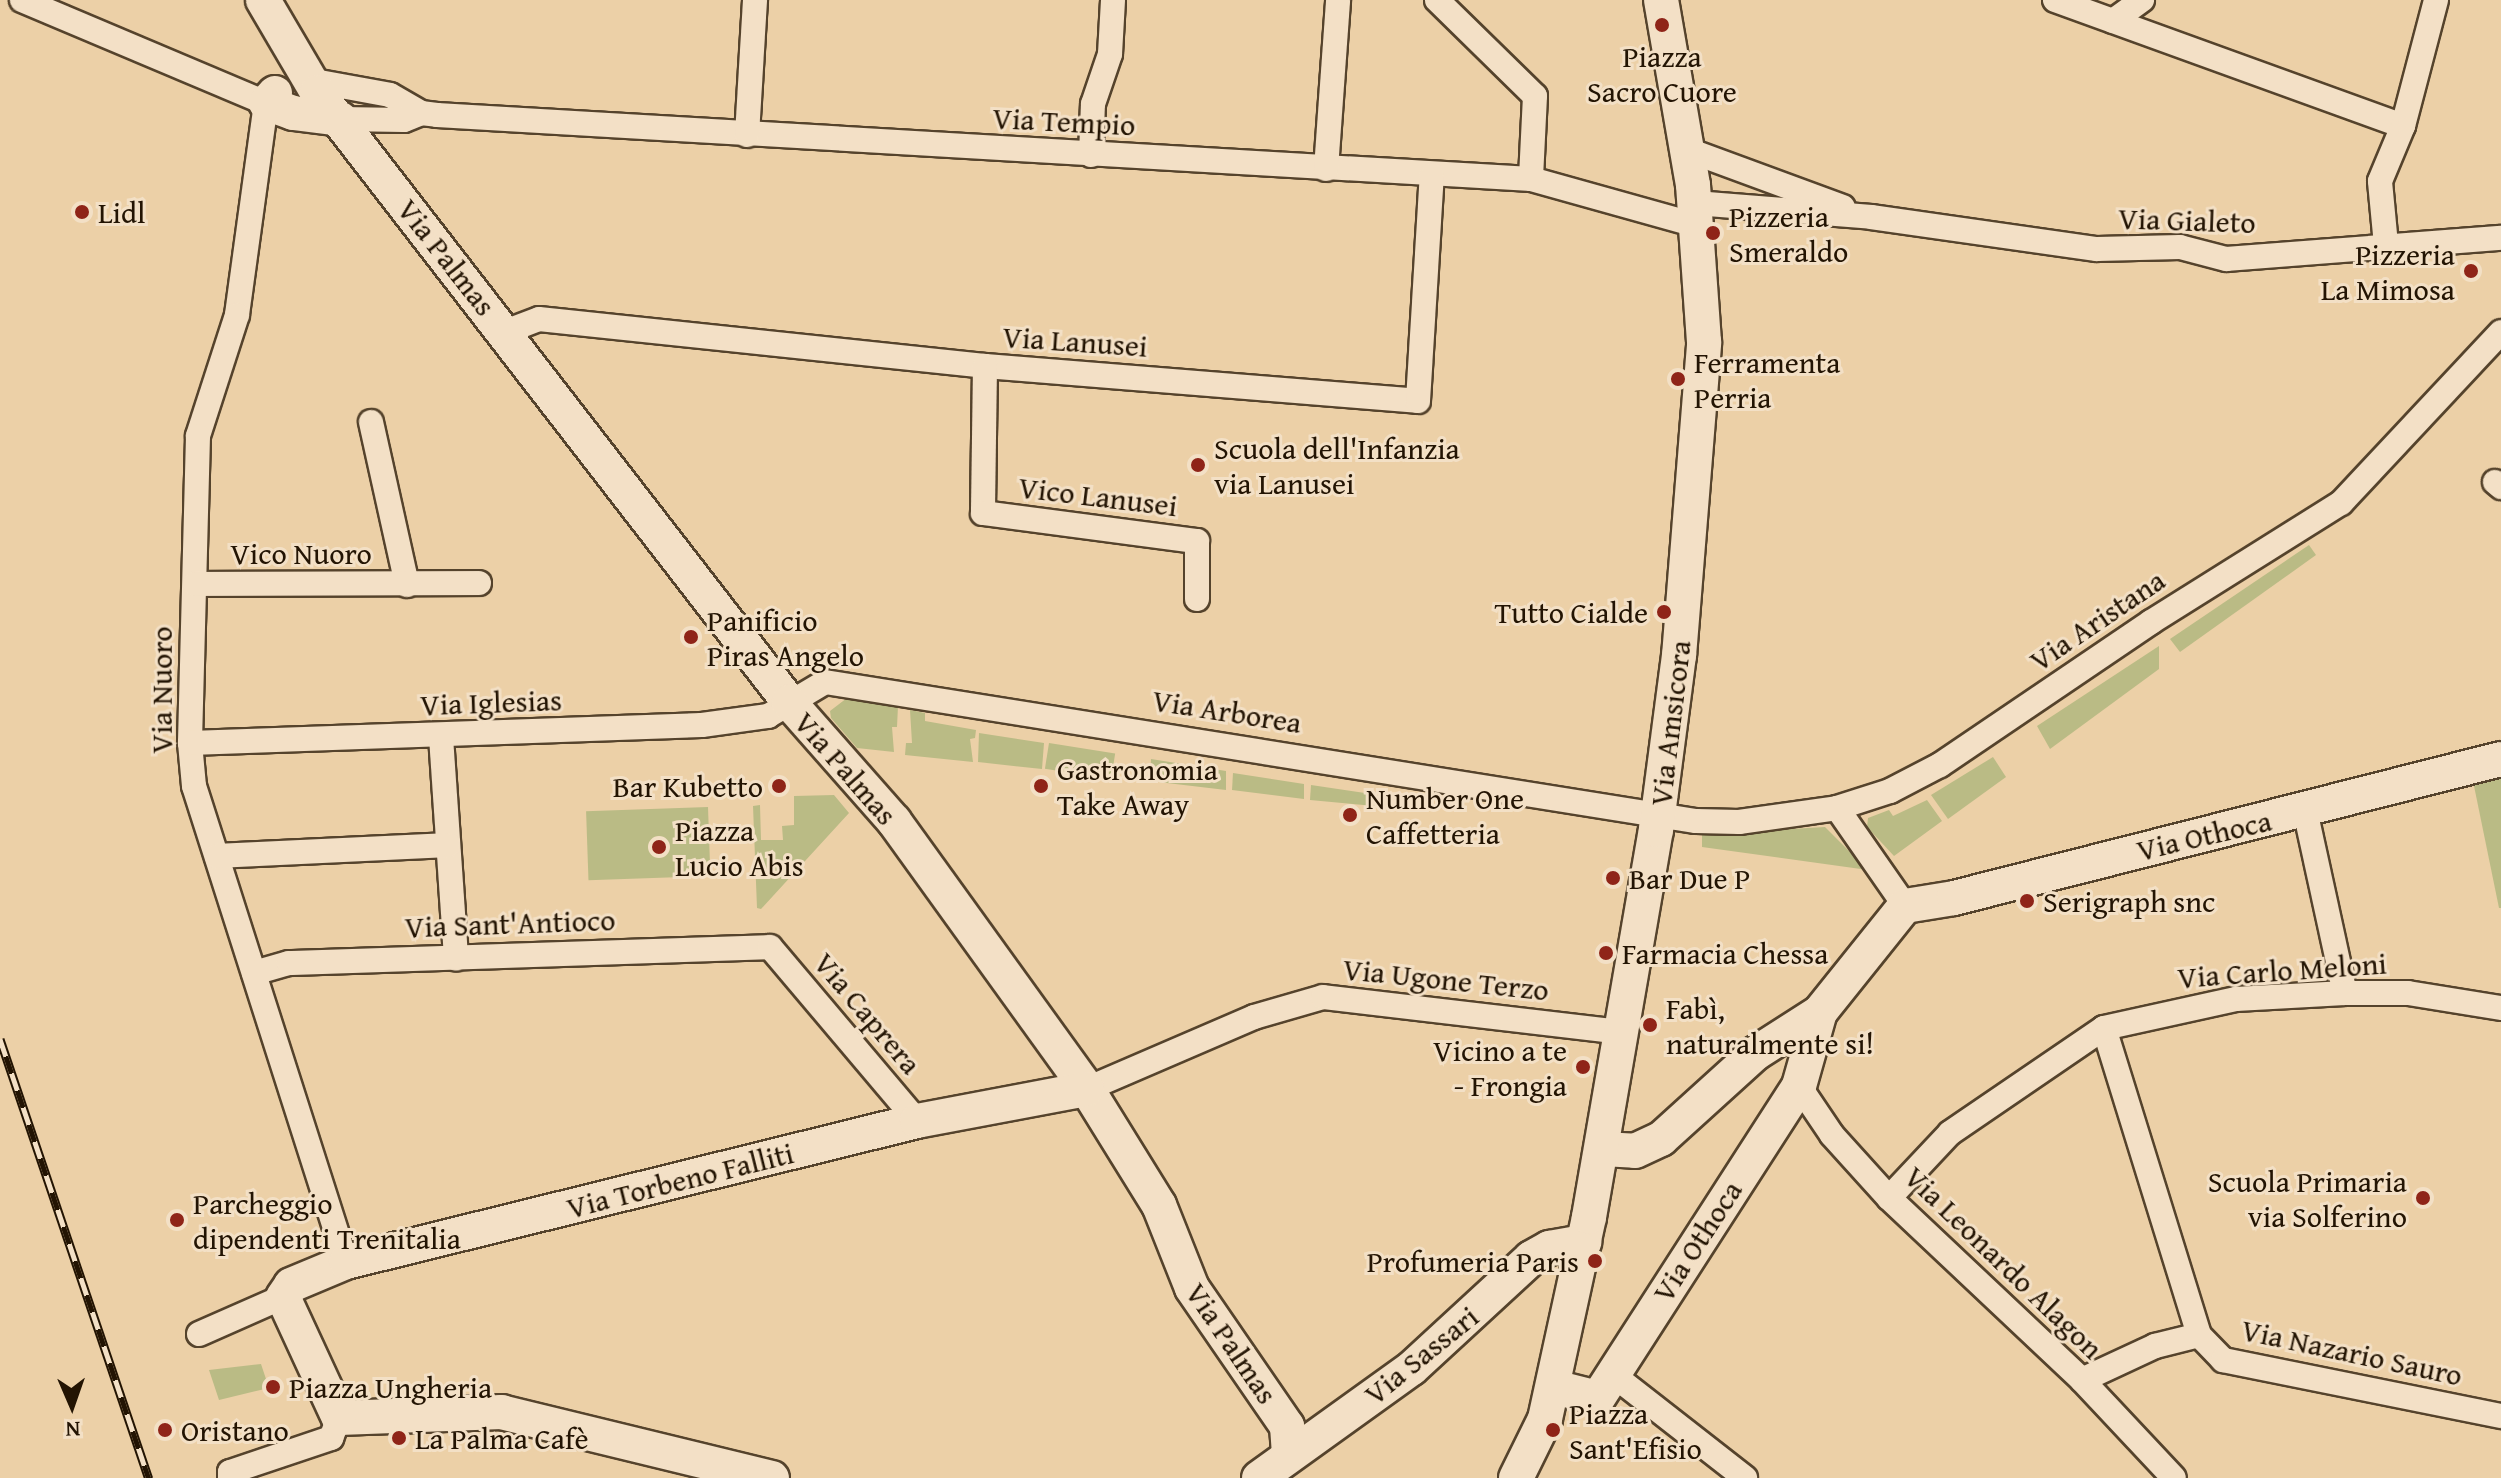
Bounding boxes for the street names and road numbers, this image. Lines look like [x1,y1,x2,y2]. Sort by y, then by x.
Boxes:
street label: Via Tempio [992,99,1136,143]
street label: Via Palmas [390,191,504,323]
street label: Via Gialeto [2118,200,2256,240]
street label: Via Lanusei [1001,318,1149,364]
street label: Vico Lanusei [1017,468,1179,524]
street label: Vico Nuoro [230,535,372,571]
street label: Via Aristana [2022,562,2172,678]
street label: Via Nuoro [143,626,179,754]
street label: Via Amsicora [1642,638,1698,808]
street label: Via Arborea [1150,681,1304,741]
street label: Via Iglesias [419,682,563,722]
street label: Via Palmas [787,704,905,832]
street label: Via Othoca [2133,802,2275,868]
street label: Via Sant'Antioco [404,901,616,945]
street label: Via Caprera [807,945,929,1081]
street label: Via Carlo Meloni [2176,945,2388,995]
street label: Via Ugone Terzo [1341,950,1551,1008]
street label: Via Torbeno Falliti [563,1134,797,1226]
street label: Via Leonardo Alagon [1897,1158,2111,1366]
street label: Via Othoca [1645,1174,1749,1308]
street label: Via Palmas [1178,1276,1286,1410]
street label: Via Sassari [1357,1298,1485,1412]
street label: Via Nazario Sauro [2238,1311,2466,1393]

